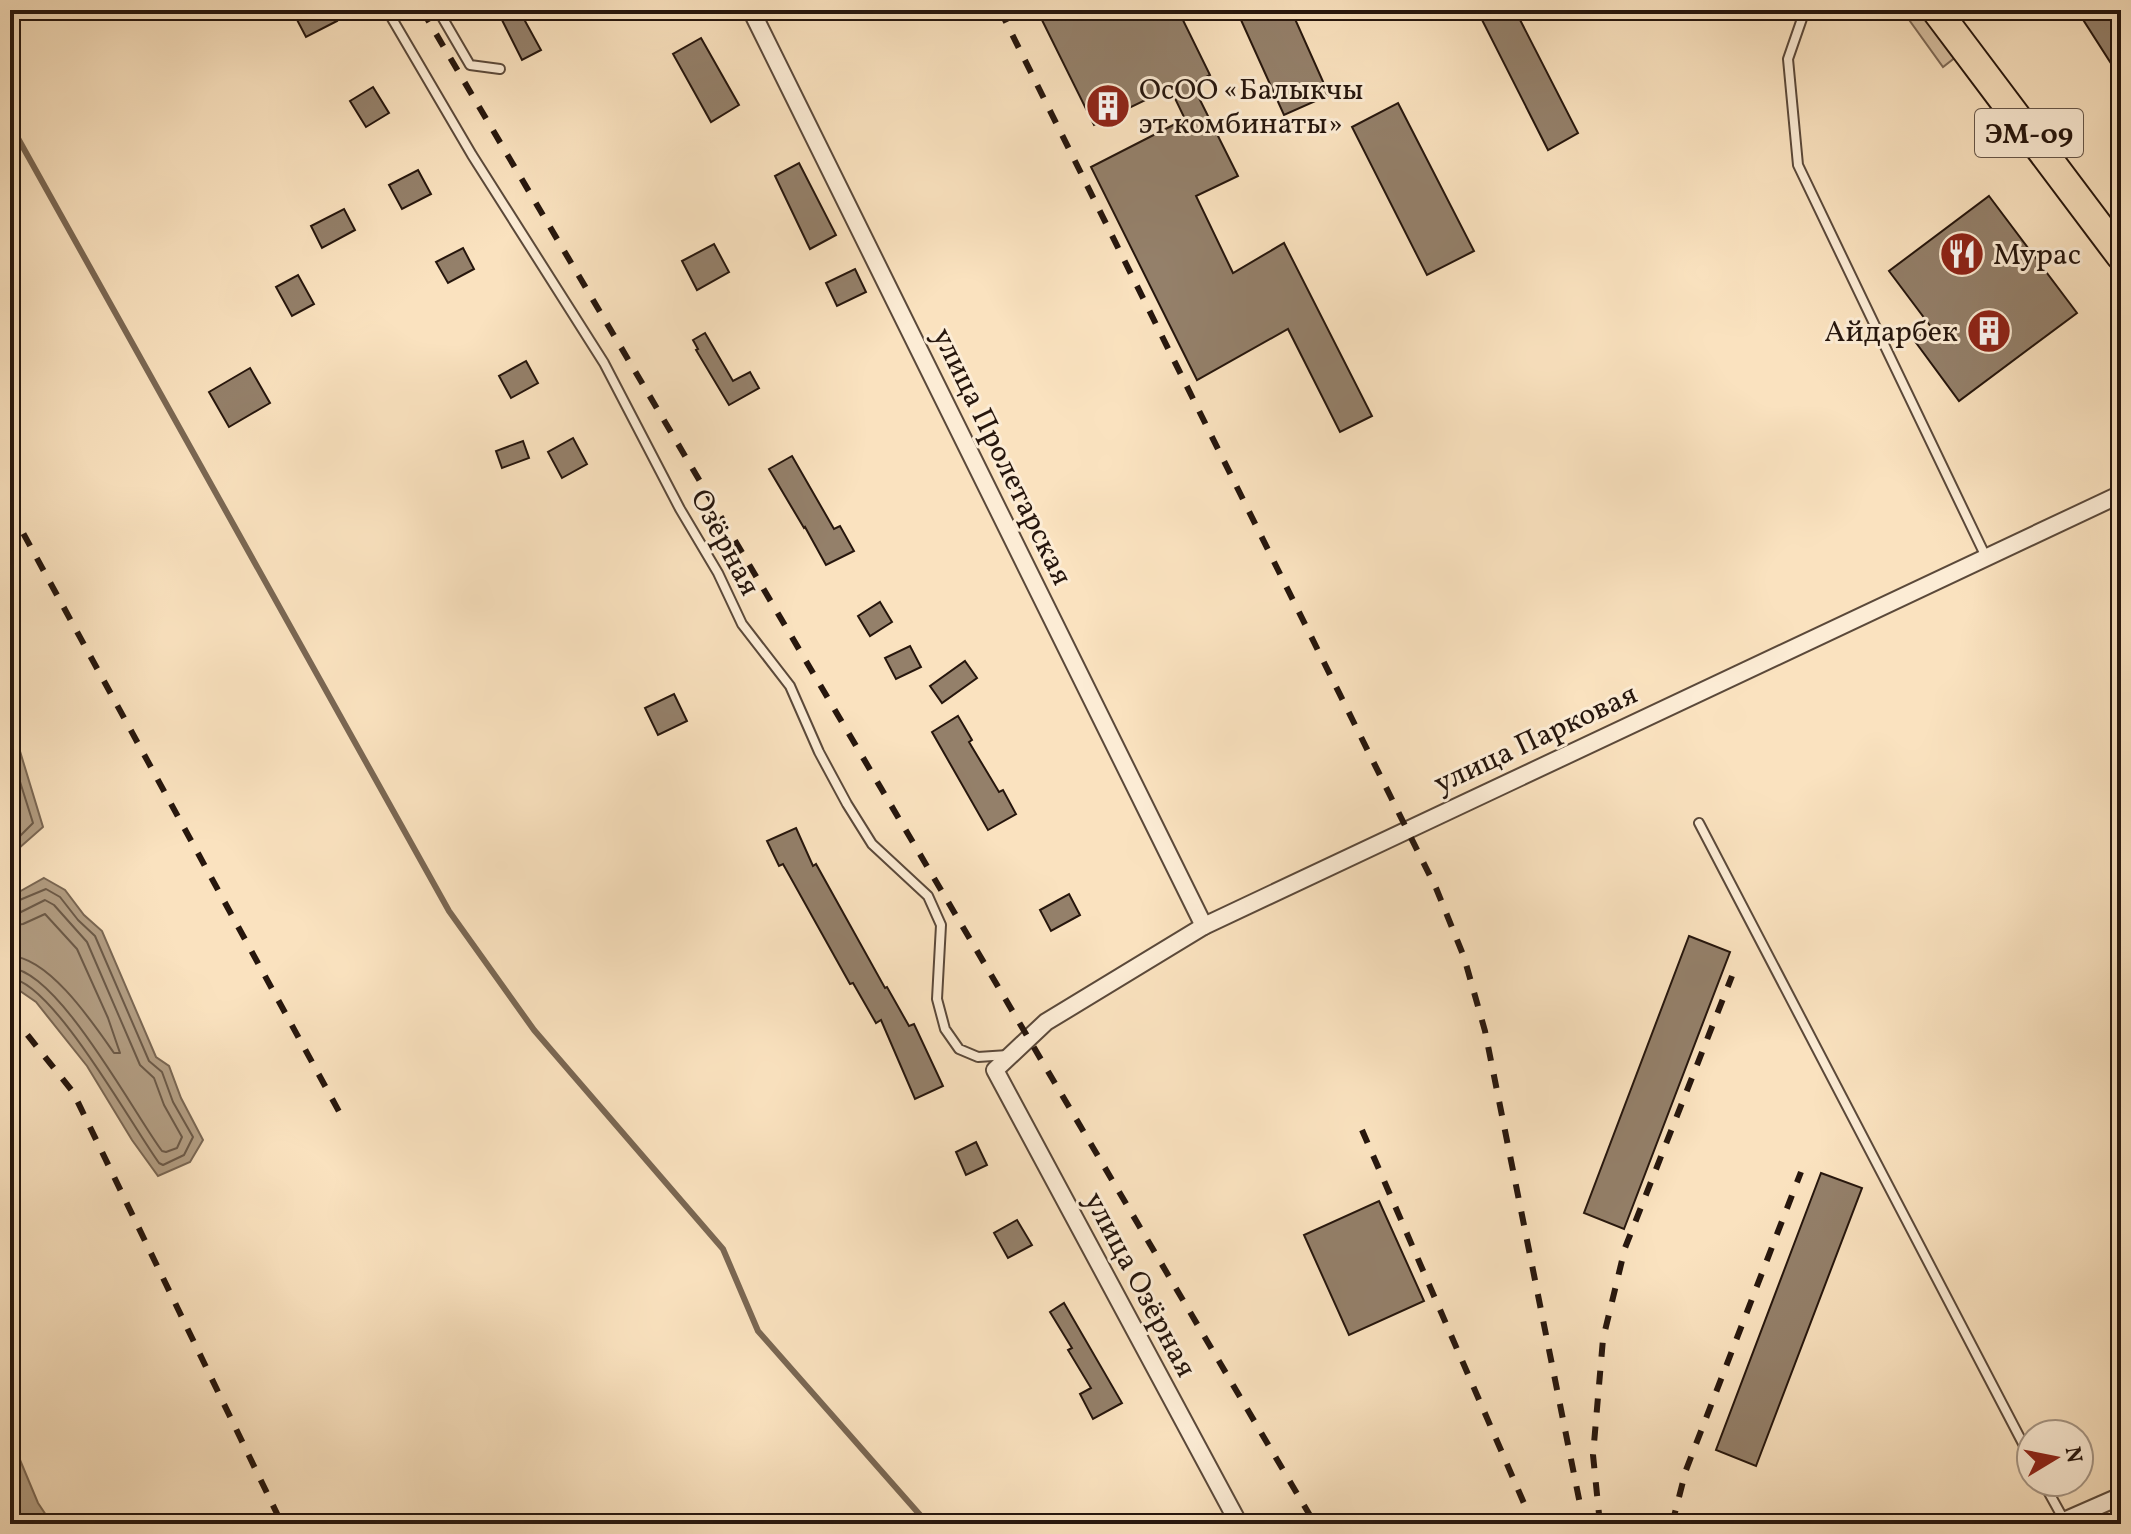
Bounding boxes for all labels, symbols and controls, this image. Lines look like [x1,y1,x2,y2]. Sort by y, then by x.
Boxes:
place label: ОсОО «Балыкчы эт комбинаты» [1139,70,1363,146]
building icon: ОсОО «Балыкчы эт комбинаты» [1084,82,1132,130]
road number: ЭМ-09 [1975,109,2083,157]
restaurant icon: Мурас [1938,230,1986,278]
place label: Мурас [1993,235,2081,277]
building icon: Айдарбек [1965,307,2013,355]
place label: Айдарбек [1824,312,1958,354]
street label: улица Пролетарская [921,321,1082,593]
street label: Озёрная [679,482,770,604]
street label: улица Парковая [1427,674,1645,805]
street label: улица Озёрная [1073,1185,1206,1385]
north arrow [2015,1418,2095,1498]
text: N [2056,1444,2089,1466]

